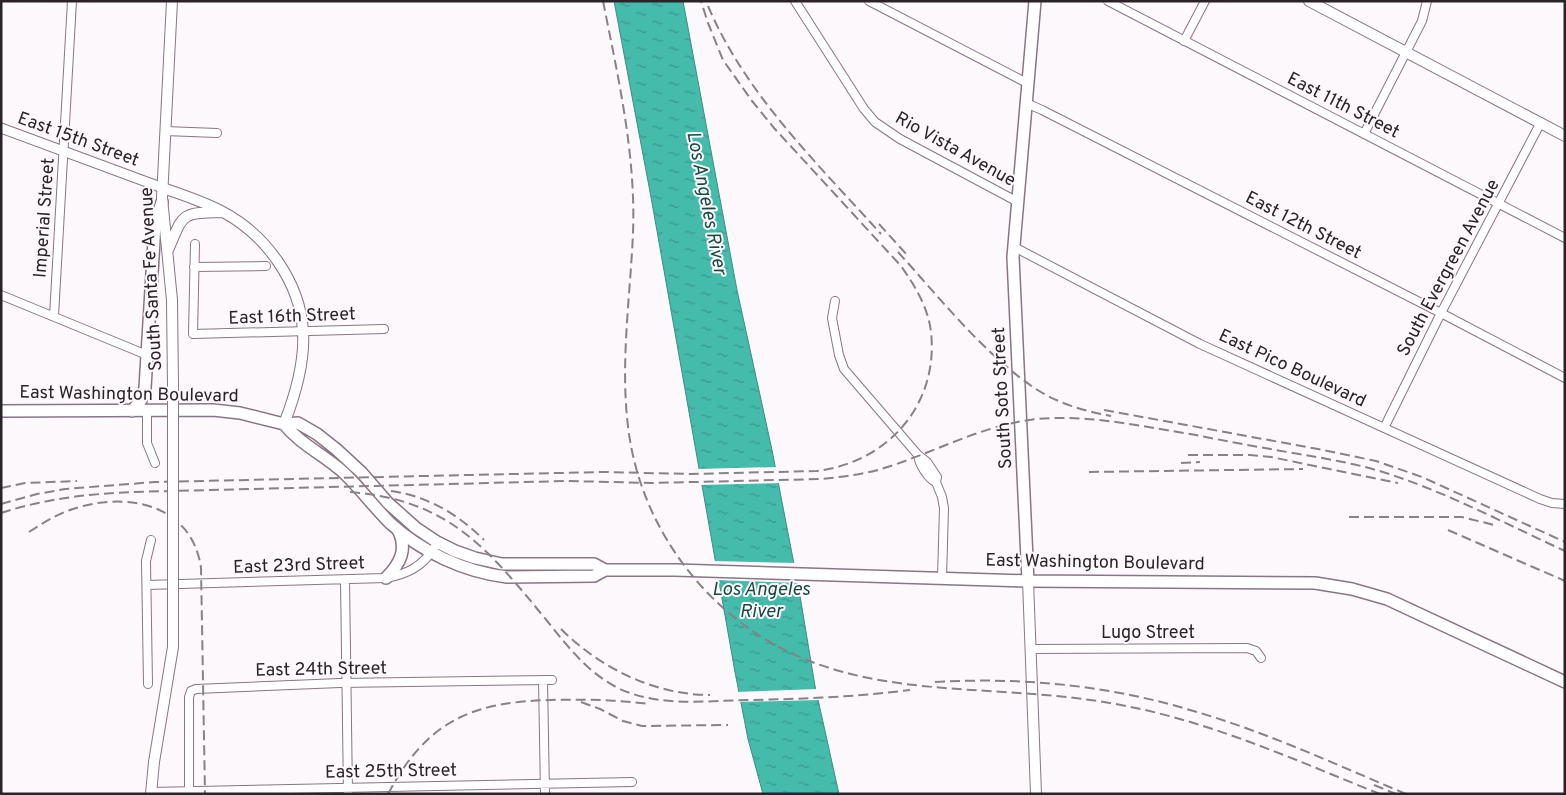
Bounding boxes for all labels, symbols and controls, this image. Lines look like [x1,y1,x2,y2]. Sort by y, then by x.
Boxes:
street label: East 11th Street [1283,68,1403,144]
street label: East 15th Street [14,107,142,173]
street label: Rio Vista Avenue [891,107,1019,193]
water label: Los Angeles River [680,129,732,278]
street label: Imperial Street [29,157,61,279]
street label: South Evergreen Avenue [1393,175,1505,361]
street label: South Santa Fe Avenue [136,186,168,372]
street label: East 12th Street [1241,187,1365,265]
street label: East 16th Street [228,303,356,331]
street label: East Pico Boulevard [1215,325,1369,413]
street label: South Soto Street [988,326,1018,470]
street label: East Washington Boulevard [19,382,239,408]
street label: East Washington Boulevard [985,550,1205,576]
street label: East 23rd Street [233,552,365,580]
water label: Los Angeles River [712,578,811,624]
street label: Lugo Street [1101,622,1195,645]
street label: East 24th Street [255,657,387,683]
street label: East 25th Street [325,759,457,785]

